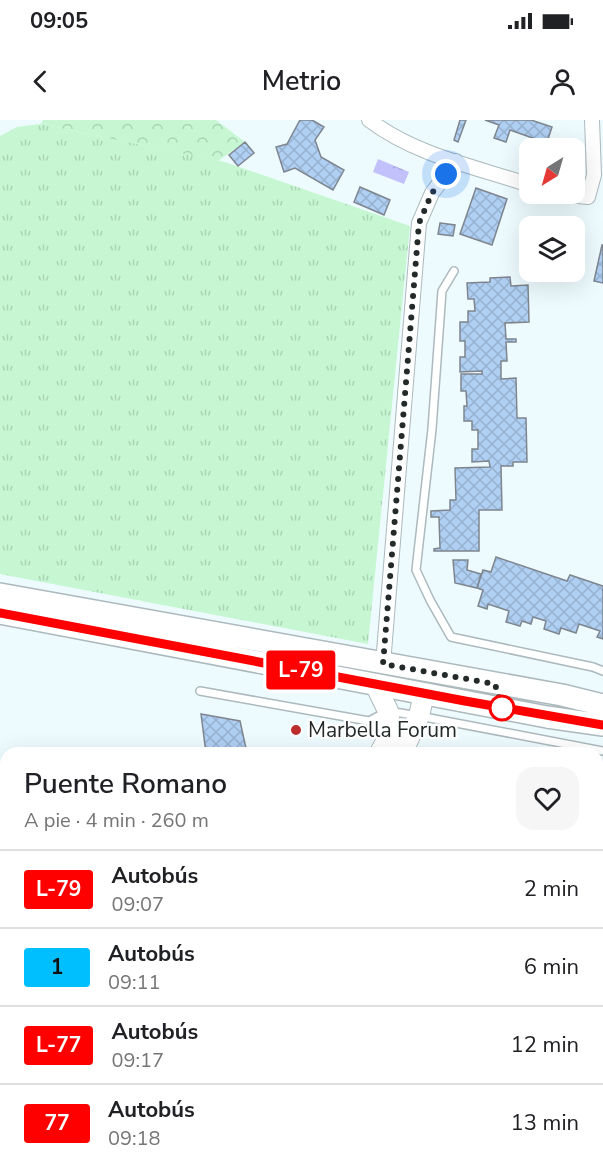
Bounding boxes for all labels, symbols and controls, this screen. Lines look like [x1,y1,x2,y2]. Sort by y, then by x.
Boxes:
text: 09:05 [30,6,88,36]
text: Metrio [262,63,341,100]
icon: back [24,65,57,98]
icon: person [546,65,579,98]
north arrow [519,138,585,204]
map controls [519,138,585,282]
your location [431,159,461,189]
button: layers [519,216,585,282]
line badge: L-79 [259,650,343,690]
text: L-79 [278,656,324,684]
unlabelled marker [489,695,515,721]
place label: Marbella Forum [308,716,457,744]
marker: Marbella Forum [289,723,303,737]
text: Puente Romano [24,765,227,803]
button: heart [516,767,579,830]
text: A pie · 4 min · 260 m [24,807,209,834]
text: Autobús [111,861,198,891]
text: 2 min [524,874,579,904]
text: L-79 [36,875,81,903]
text: 09:07 [111,891,164,918]
text: Autobús [108,939,195,969]
text: 6 min [524,952,579,982]
text: 1 [51,953,63,981]
text: 09:11 [108,969,161,996]
text: Autobús [111,1017,198,1047]
text: 12 min [511,1030,579,1060]
text: L-77 [36,1031,81,1059]
text: 09:17 [111,1047,164,1074]
text: Autobús [108,1095,195,1125]
text: 13 min [511,1108,579,1138]
text: 77 [44,1109,70,1137]
text: 09:18 [108,1125,161,1152]

